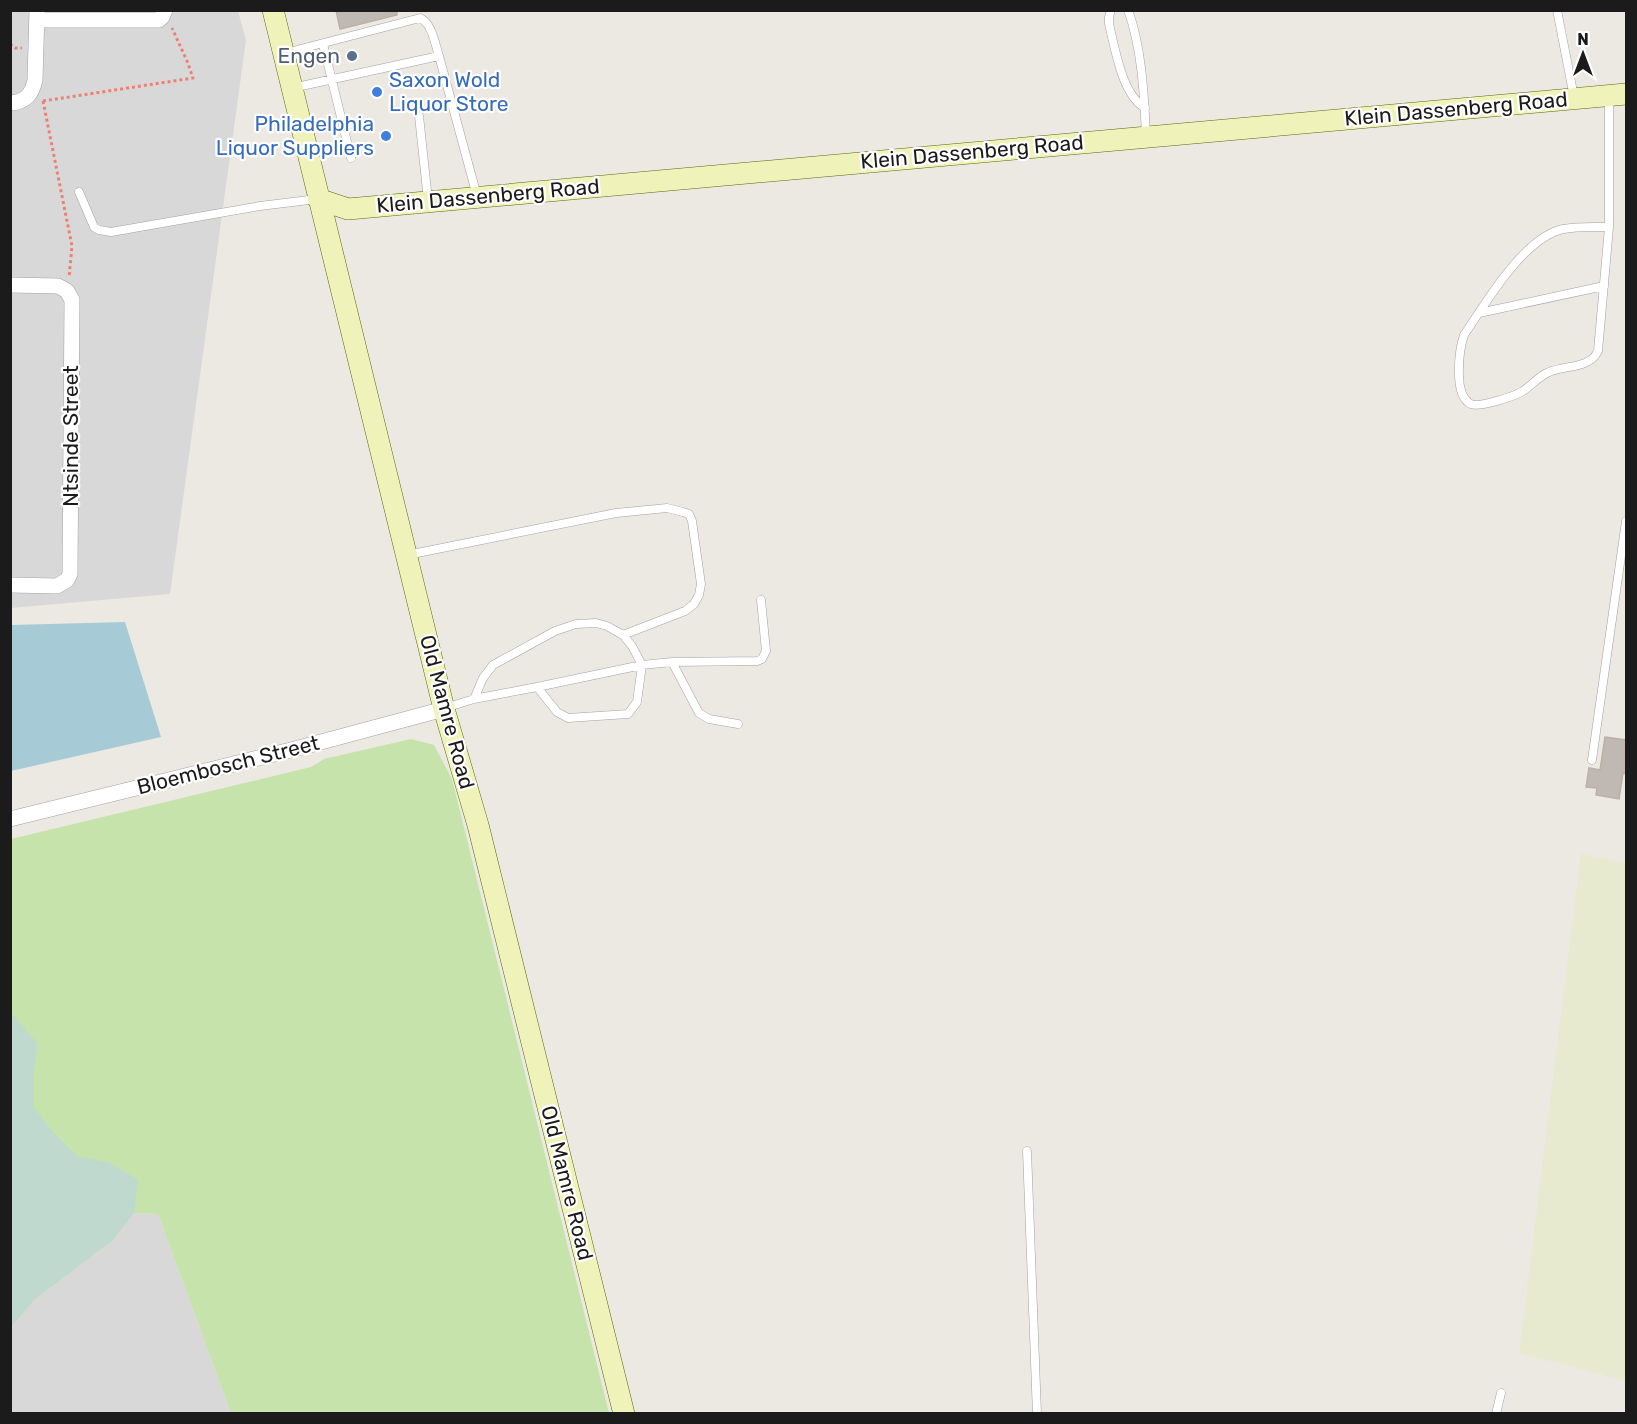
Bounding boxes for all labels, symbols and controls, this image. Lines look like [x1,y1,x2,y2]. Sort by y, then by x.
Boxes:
north arrow [1553,24,1613,84]
text: N [1577,30,1589,49]
place label: Engen [278,43,340,68]
marker: Engen [345,49,359,63]
place label: Saxon Wold Liquor Store [389,67,509,116]
marker: Saxon Wold Liquor Store [370,85,384,99]
street label: Klein Dassenberg Road [1343,86,1569,131]
place label: Philadelphia Liquor Suppliers [216,111,374,160]
marker: Philadelphia Liquor Suppliers [379,129,393,143]
street label: Klein Dassenberg Road [859,129,1085,174]
street label: Klein Dassenberg Road [375,173,601,218]
street label: Ntsinde Street [58,365,83,507]
street label: Old Mamre Road [415,632,480,792]
street label: Bloembosch Street [134,730,322,799]
street label: Old Mamre Road [536,1103,599,1263]

